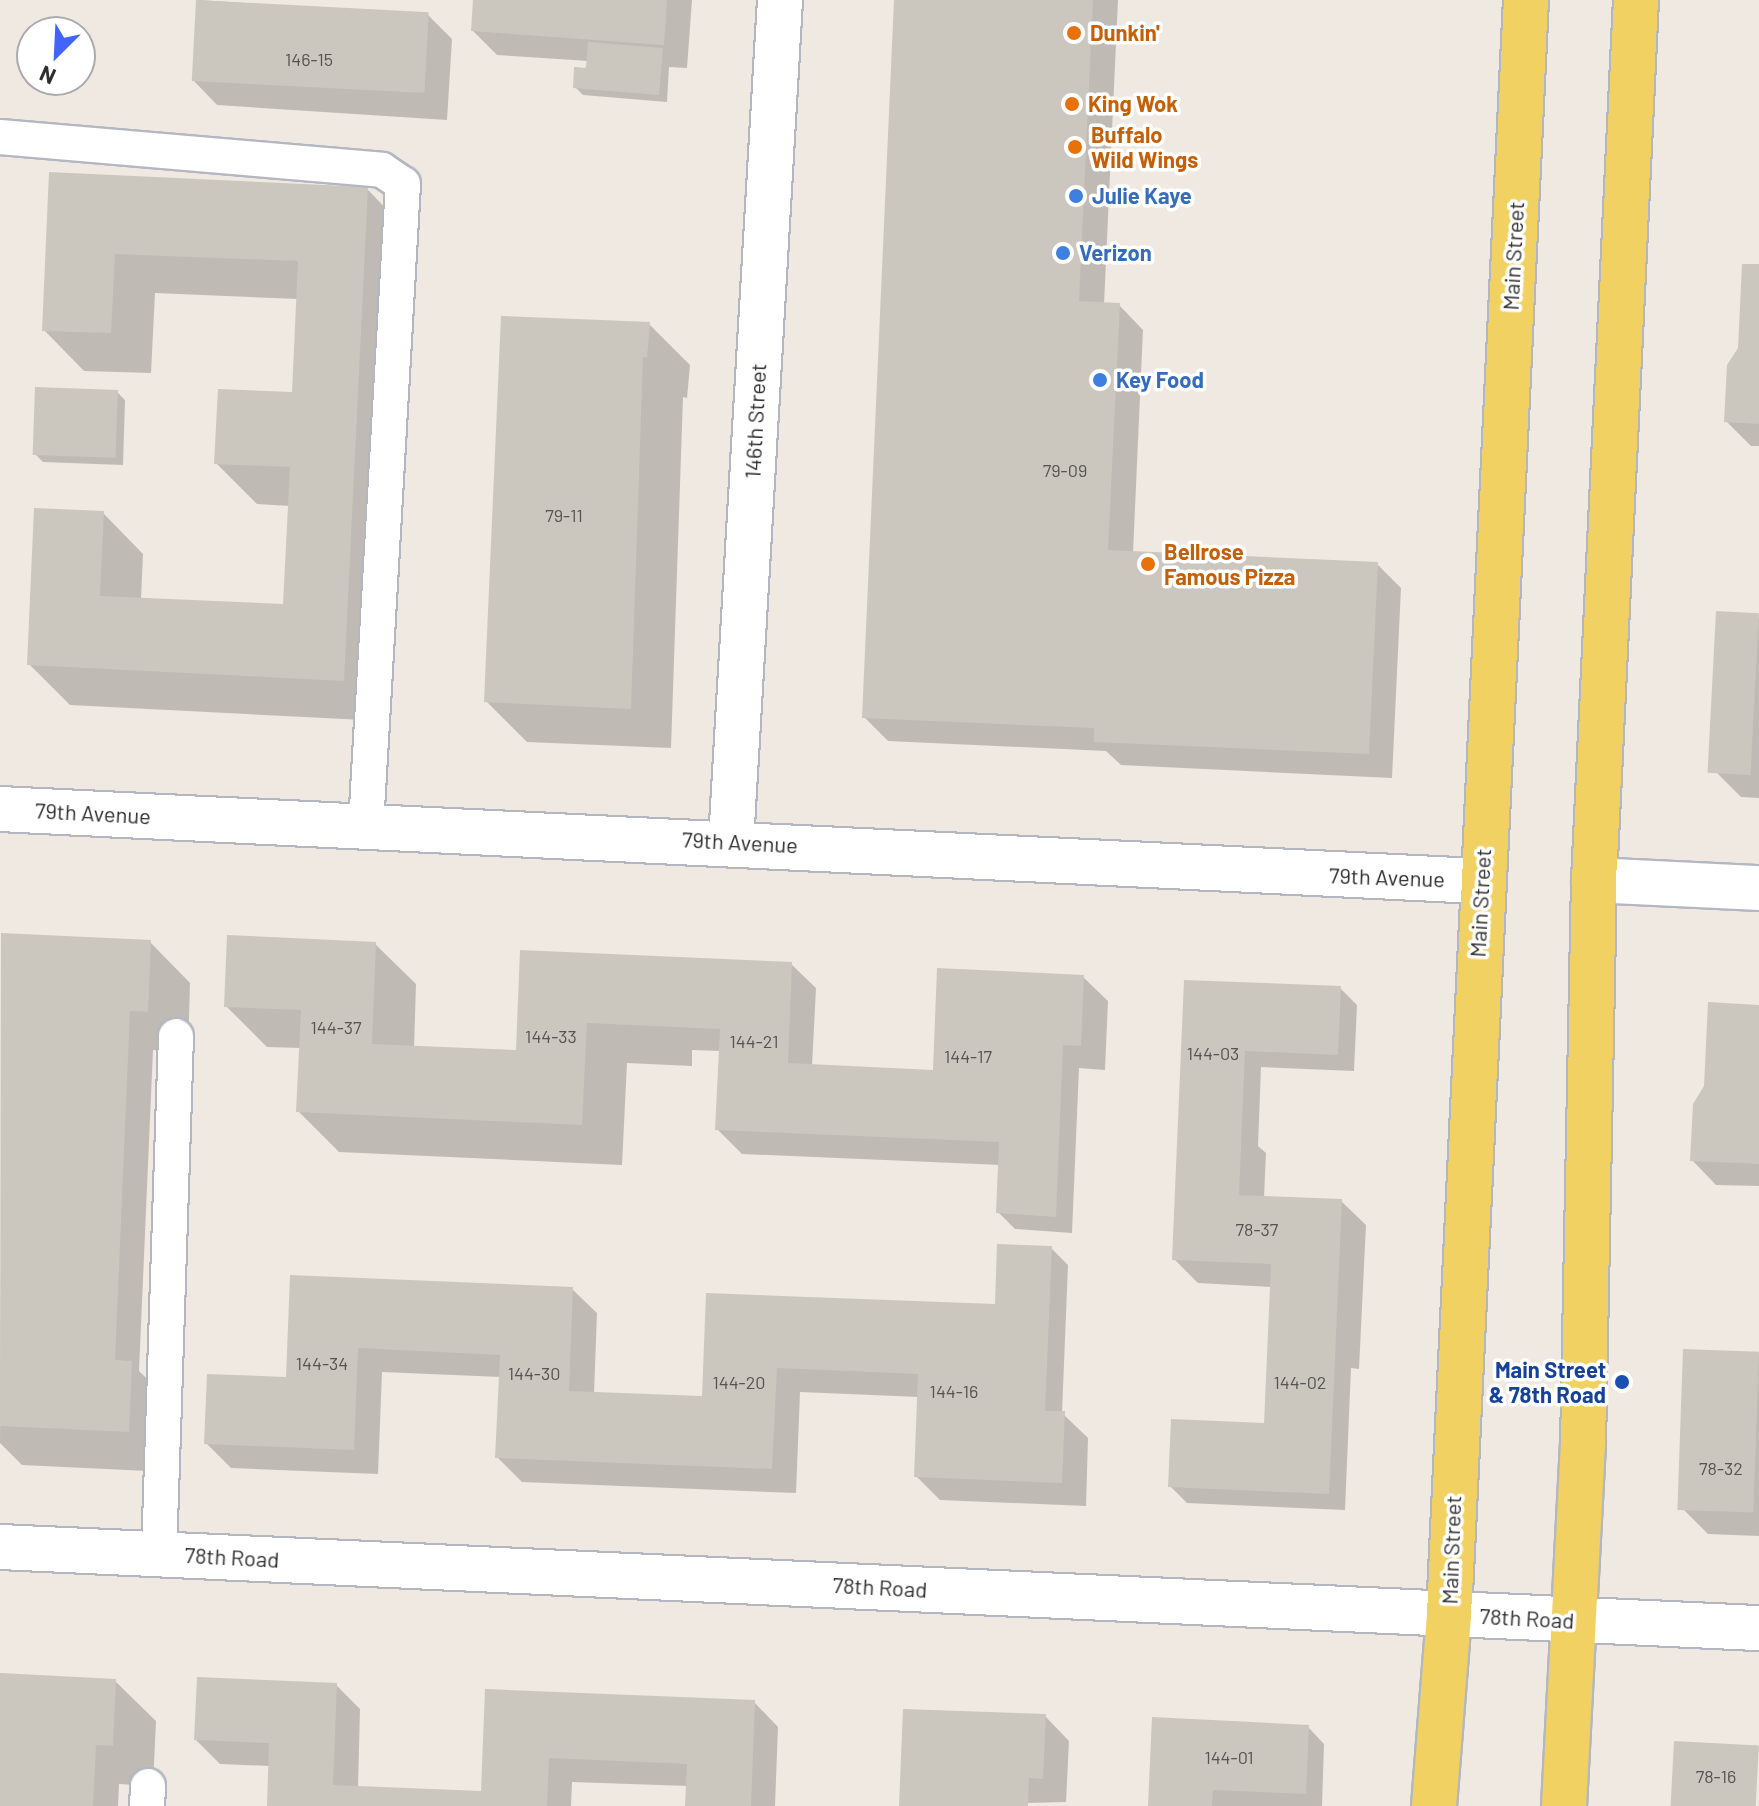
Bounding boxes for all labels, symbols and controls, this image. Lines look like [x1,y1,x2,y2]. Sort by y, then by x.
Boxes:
north arrow [16,16,96,96]
place label: Dunkin' [1090,20,1160,46]
marker: Dunkin' [1065,24,1083,42]
house number: 146-15 [285,48,333,70]
text: N [35,61,59,91]
place label: King Wok [1088,91,1178,117]
marker: King Wok [1063,95,1081,113]
place label: Buffalo Wild Wings [1091,121,1198,172]
marker: Buffalo Wild Wings [1066,138,1084,156]
place label: Julie Kaye [1092,183,1192,209]
marker: Julie Kaye [1067,187,1085,205]
street label: Main Street [1497,201,1529,311]
place label: Verizon [1079,240,1152,266]
marker: Verizon [1054,244,1072,262]
street label: 146th Street [739,363,771,479]
place label: Key Food [1116,367,1204,393]
marker: Key Food [1091,371,1109,389]
house number: 79-09 [1043,459,1087,481]
house number: 79-11 [545,504,583,526]
place label: Bellrose Famous Pizza [1164,538,1295,590]
marker: Bellrose Famous Pizza [1139,555,1157,573]
street label: 79th Avenue [34,797,152,829]
street label: 79th Avenue [681,826,799,858]
street label: Main Street [1464,848,1496,958]
street label: 79th Avenue [1329,862,1445,892]
house number: 144-37 [310,1016,362,1038]
house number: 144-33 [525,1025,577,1047]
house number: 144-21 [730,1030,778,1052]
house number: 144-03 [1187,1042,1239,1064]
house number: 144-17 [944,1045,992,1067]
house number: 78-37 [1236,1218,1278,1240]
house number: 144-34 [296,1352,348,1374]
place label: Main Street & 78th Road [1489,1356,1606,1408]
house number: 144-30 [508,1362,560,1384]
house number: 144-20 [712,1371,766,1393]
house number: 144-02 [1273,1371,1327,1393]
marker: Main Street & 78th Road [1613,1373,1631,1391]
house number: 144-16 [930,1380,978,1402]
house number: 78-32 [1699,1457,1743,1479]
street label: Main Street [1436,1495,1466,1605]
street label: 78th Road [184,1541,280,1573]
street label: 78th Road [832,1571,928,1603]
street label: 78th Road [1479,1602,1575,1634]
house number: 144-01 [1204,1746,1254,1768]
house number: 78-16 [1696,1765,1736,1787]

